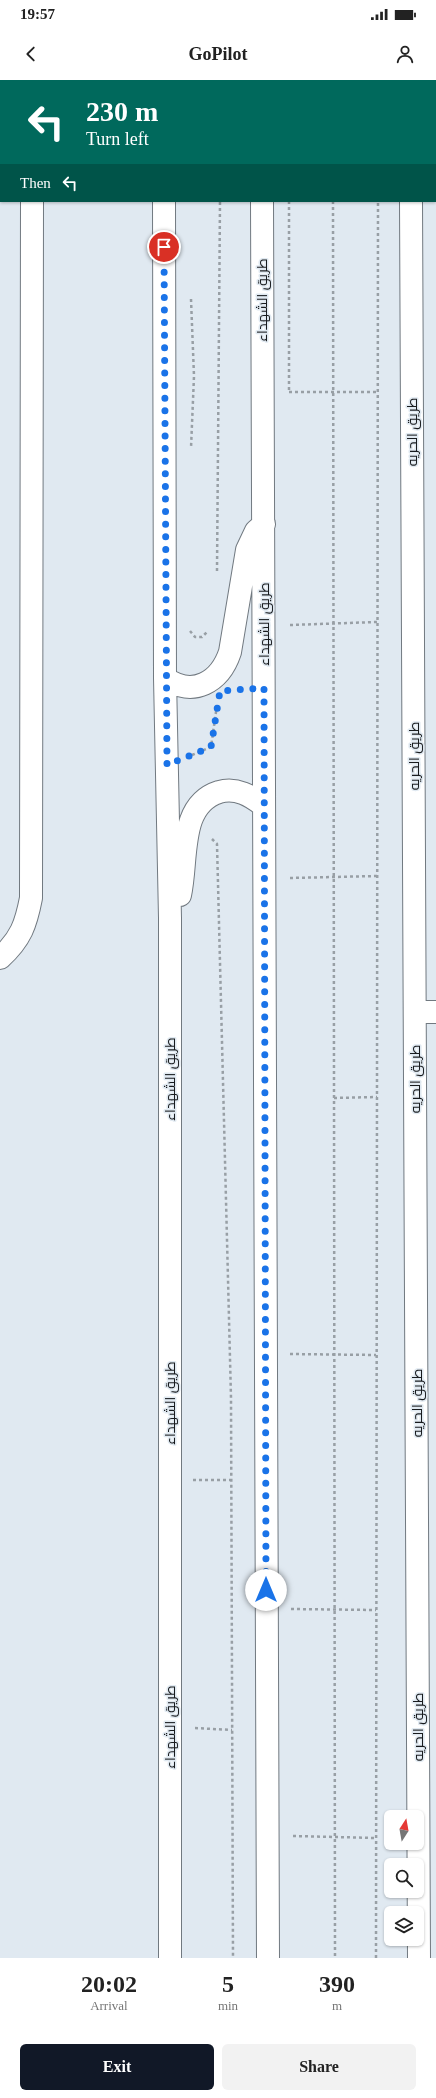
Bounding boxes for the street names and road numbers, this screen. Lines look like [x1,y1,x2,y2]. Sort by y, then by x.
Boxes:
street label: طريق الشهداء [255,258,271,342]
street label: طريق الحريه [405,398,421,466]
street label: طريق الشهداء [257,582,273,666]
street label: طريق الحريه [407,722,423,790]
street label: طريق الشهداء [163,1037,179,1121]
street label: طريق الحريه [408,1045,424,1113]
street label: طريق الشهداء [163,1361,179,1445]
street label: طريق الحريه [410,1369,426,1437]
street label: طريق الشهداء [163,1685,179,1769]
street label: طريق الحريه [411,1693,427,1761]

